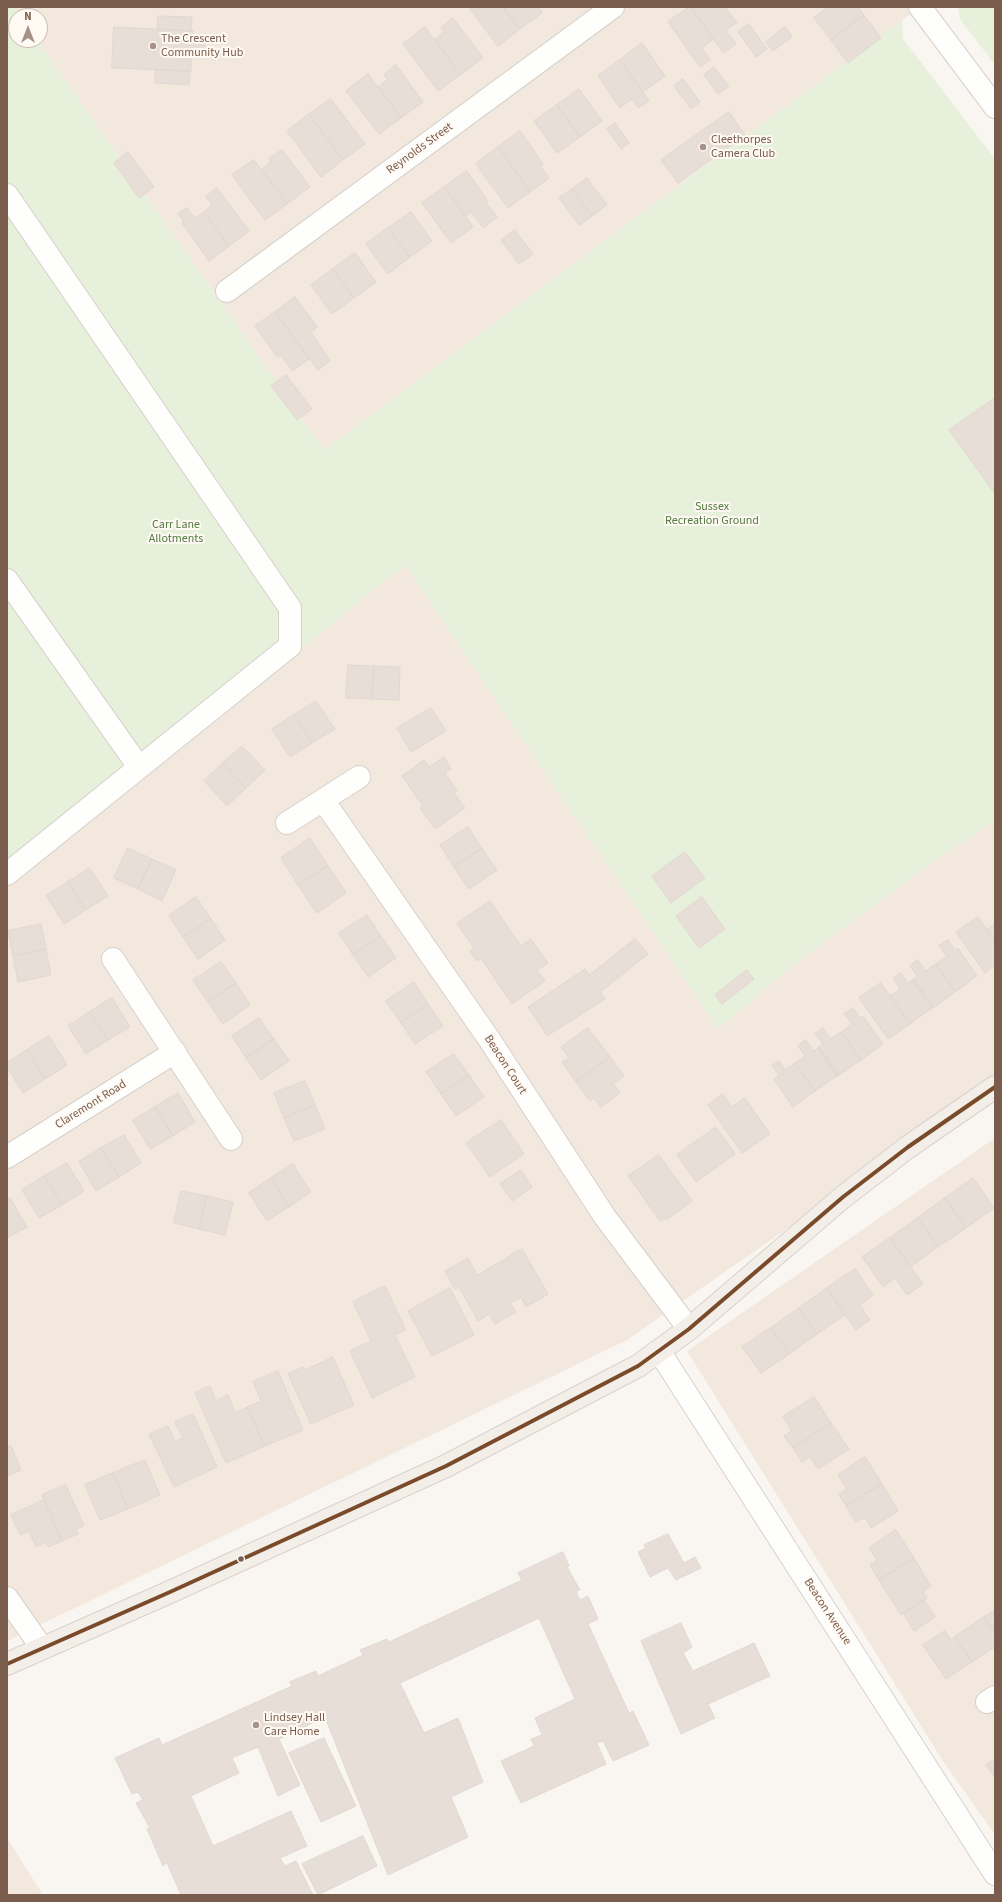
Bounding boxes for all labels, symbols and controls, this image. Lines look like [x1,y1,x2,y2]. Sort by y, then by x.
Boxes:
north arrow [8,8,48,48]
text: N [24,9,32,24]
place label: The Crescent Community Hub [161,32,243,60]
marker: The Crescent Community Hub [148,41,158,51]
street label: Reynolds Street [384,120,456,178]
place label: Cleethorpes Camera Club [711,133,775,161]
marker: Cleethorpes Camera Club [698,142,708,152]
park label: Sussex Recreation Ground [665,500,759,528]
park label: Carr Lane Allotments [149,518,203,546]
street label: Beacon Court [481,1033,529,1097]
street label: Claremont Road [53,1077,129,1133]
unlabelled marker [236,1554,246,1564]
street label: Beacon Avenue [800,1576,854,1648]
place label: Lindsey Hall Care Home [264,1711,325,1739]
marker: Lindsey Hall Care Home [251,1720,261,1730]

